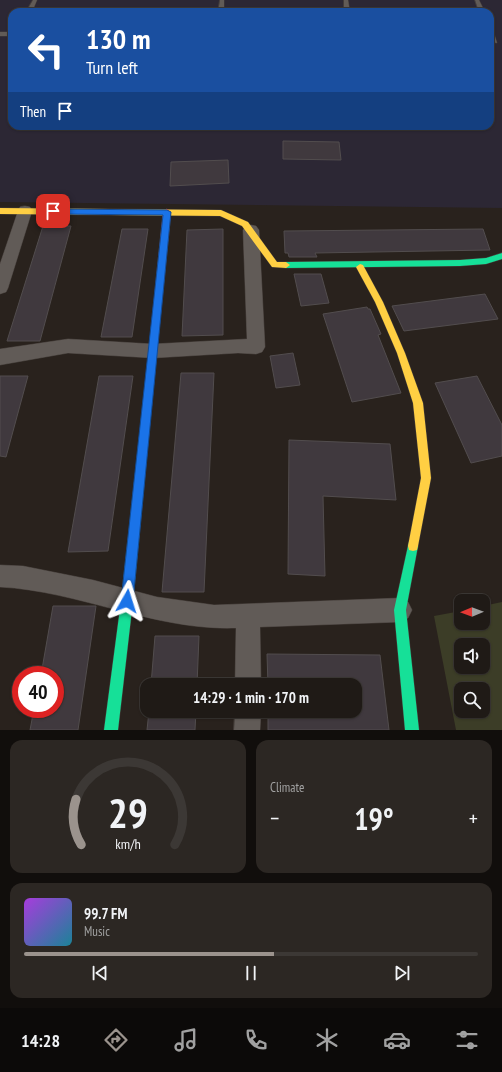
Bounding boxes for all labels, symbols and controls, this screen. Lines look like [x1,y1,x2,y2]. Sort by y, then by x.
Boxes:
text: 130 m [86,20,150,57]
icon: left [20,24,72,76]
text: Turn left [86,56,138,79]
icon: arrive [54,100,76,122]
text: Then [20,102,46,121]
pin [36,194,70,228]
icon: arrive [42,200,64,222]
position arrow [106,580,148,622]
north arrow [454,594,490,630]
map controls [454,594,490,718]
button: sound [454,638,490,674]
speed limit sign: 40 [12,666,64,718]
button: search [454,682,490,718]
text: 14:29 · 1 min · 170 m [193,688,309,707]
text: Climate [270,779,304,796]
text: 29 [108,785,148,838]
text: 19° [354,799,394,838]
text: − [270,804,279,832]
text: + [469,804,478,832]
text: km/h [115,833,141,852]
text: 99.7 FM [84,904,127,923]
text: Music [84,923,110,940]
icon: previous [89,962,111,984]
icon: pause [240,962,262,984]
icon: next [391,962,413,984]
icon: directions [102,1026,130,1054]
icon: music [172,1026,200,1054]
icon: phone [242,1026,270,1054]
icon: climate [313,1026,341,1054]
icon: car [383,1026,411,1054]
icon: filters [453,1026,481,1054]
text: 14:28 [21,1029,60,1052]

